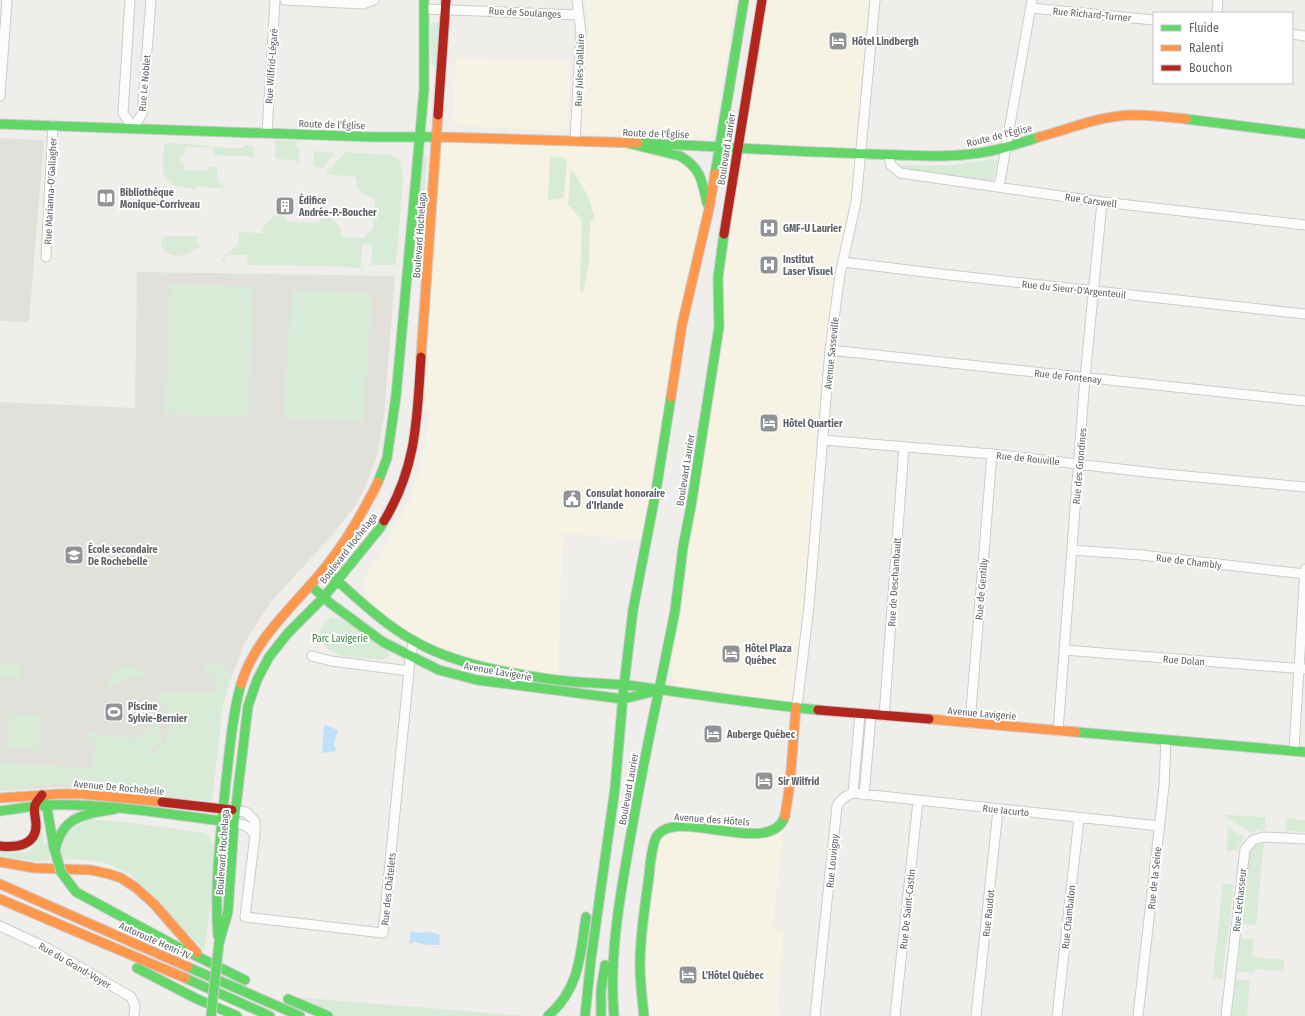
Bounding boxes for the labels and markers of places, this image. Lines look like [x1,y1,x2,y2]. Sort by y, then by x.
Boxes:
hotel icon: Hôtel Lindbergh [827,30,849,52]
place label: Hôtel Lindbergh [852,36,919,48]
place label: Bibliothèque Monique-Corriveau [120,186,200,211]
library icon: Bibliothèque Monique-Corriveau [95,187,117,209]
place label: Édifice Andrée-P.-Boucher [298,193,377,219]
building icon: Édifice Andrée-P.-Boucher [274,195,296,217]
hospital icon: GMF-U Laurier [758,217,780,239]
place label: GMF-U Laurier [783,223,842,235]
hospital icon: Institut Laser Visuel [758,254,780,276]
place label: Institut Laser Visuel [783,254,833,278]
hotel icon: Hôtel Quartier [758,412,780,434]
place label: Hôtel Quartier [783,418,843,430]
public building icon: Consulat honoraire d'Irlande [561,488,583,510]
place label: Consulat honoraire d'Irlande [586,488,665,512]
place label: École secondaire De Rochebelle [88,542,158,568]
school or university icon: École secondaire De Rochebelle [63,544,85,566]
hotel icon: Hôtel Plaza Québec [720,643,742,665]
place label: Hôtel Plaza Québec [745,643,792,667]
sports icon: Piscine Sylvie-Bernier [103,701,125,723]
place label: Piscine Sylvie-Bernier [128,701,188,725]
hotel icon: Auberge Québec [702,723,724,745]
place label: Auberge Québec [726,728,796,741]
hotel icon: Sir Wilfrid [753,770,775,792]
place label: Sir Wilfrid [778,776,820,788]
hotel icon: L'Hôtel Québec [677,964,699,986]
place label: L'Hôtel Québec [702,969,765,982]

